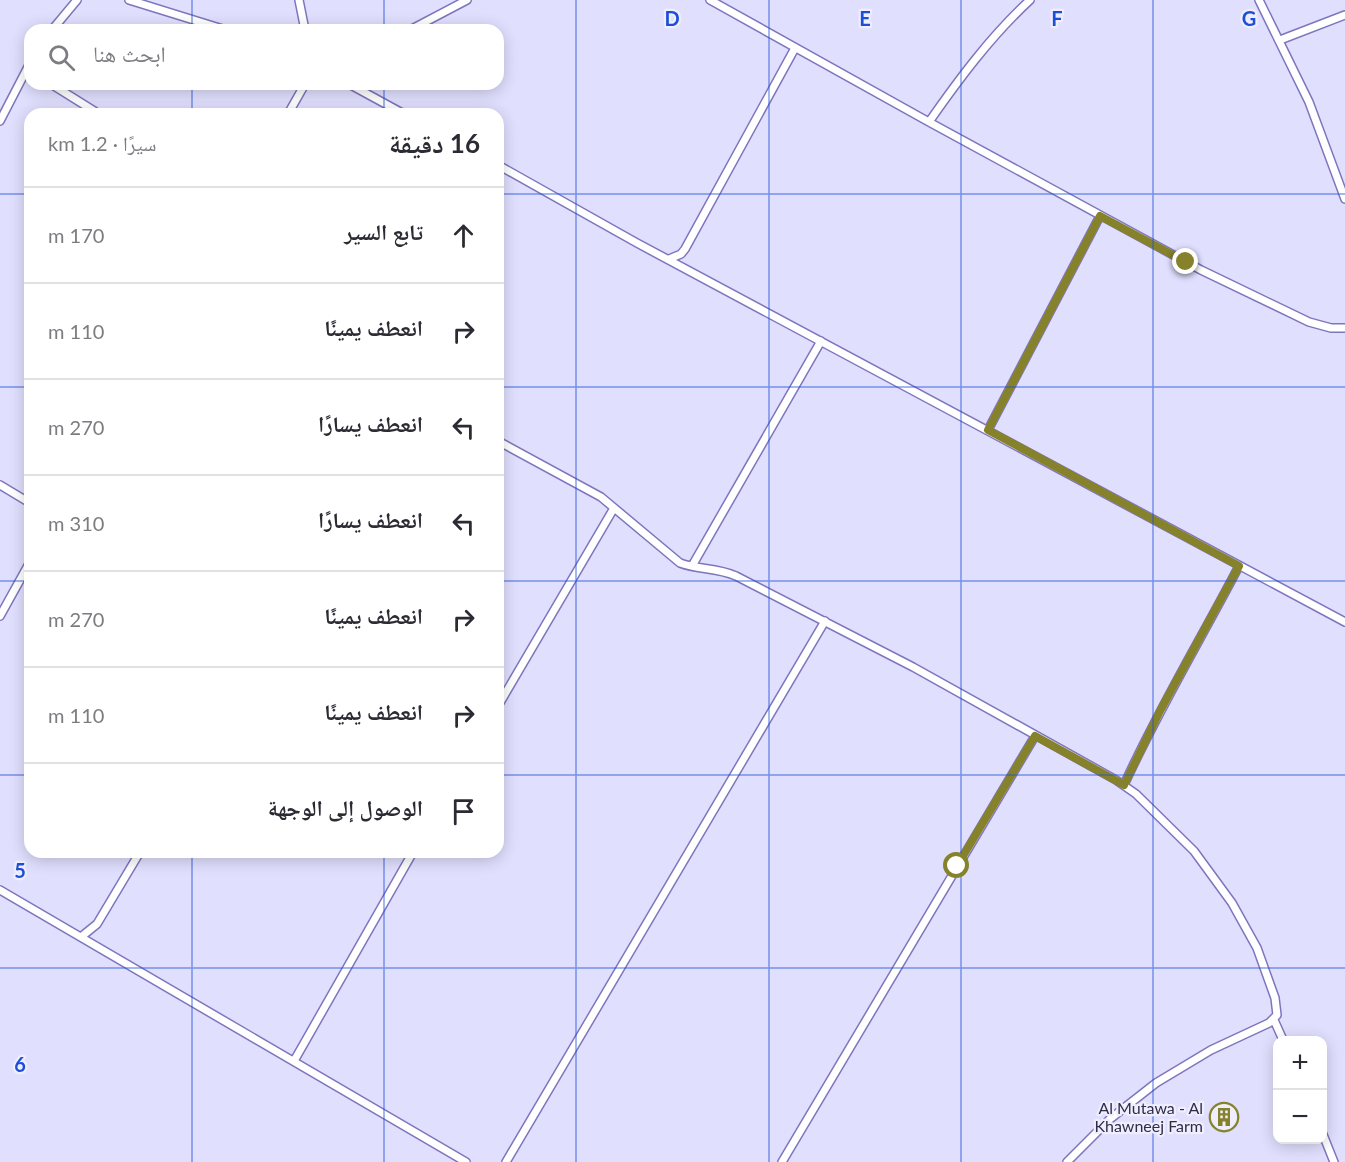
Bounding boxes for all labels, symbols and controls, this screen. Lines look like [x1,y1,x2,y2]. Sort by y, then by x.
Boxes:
text: D [664,6,680,30]
text: E [859,6,871,30]
text: F [1051,6,1063,30]
text: G [1242,6,1256,30]
search box [24,24,504,90]
text: ابحث هنا [93,40,166,67]
icon: search [45,41,78,74]
text: 16 دقيقة [389,127,480,159]
text: سيرًا · 1.2 km [48,131,156,155]
text: تابع السير [344,218,423,245]
icon: ahead [447,219,480,252]
text: 170 m [48,223,104,247]
route end [1172,248,1198,274]
text: انعطف يمينًا [324,314,423,341]
icon: right [447,315,480,348]
text: 110 m [48,319,104,343]
text: انعطف يسارًا [318,410,423,437]
icon: left [447,411,480,444]
text: 270 m [48,415,104,439]
text: انعطف يسارًا [318,506,423,533]
icon: left [447,507,480,540]
text: 310 m [48,511,104,535]
text: انعطف يمينًا [324,602,423,629]
icon: right [447,603,480,636]
text: 270 m [48,607,104,631]
text: انعطف يمينًا [324,698,423,725]
icon: right [447,699,480,732]
text: 110 m [48,703,104,727]
text: الوصول إلى الوجهة [268,794,423,821]
icon: arrive [447,795,480,828]
route start [943,852,969,878]
text: 5 [14,858,26,882]
map controls [1273,1036,1327,1144]
button: + [1273,1036,1327,1090]
text: 6 [14,1052,26,1076]
button: − [1273,1090,1327,1144]
place label: Al Mutawa - Al Khawneej Farm [1094,1098,1203,1135]
building icon: Al Mutawa - Al Khawneej Farm [1208,1101,1240,1133]

